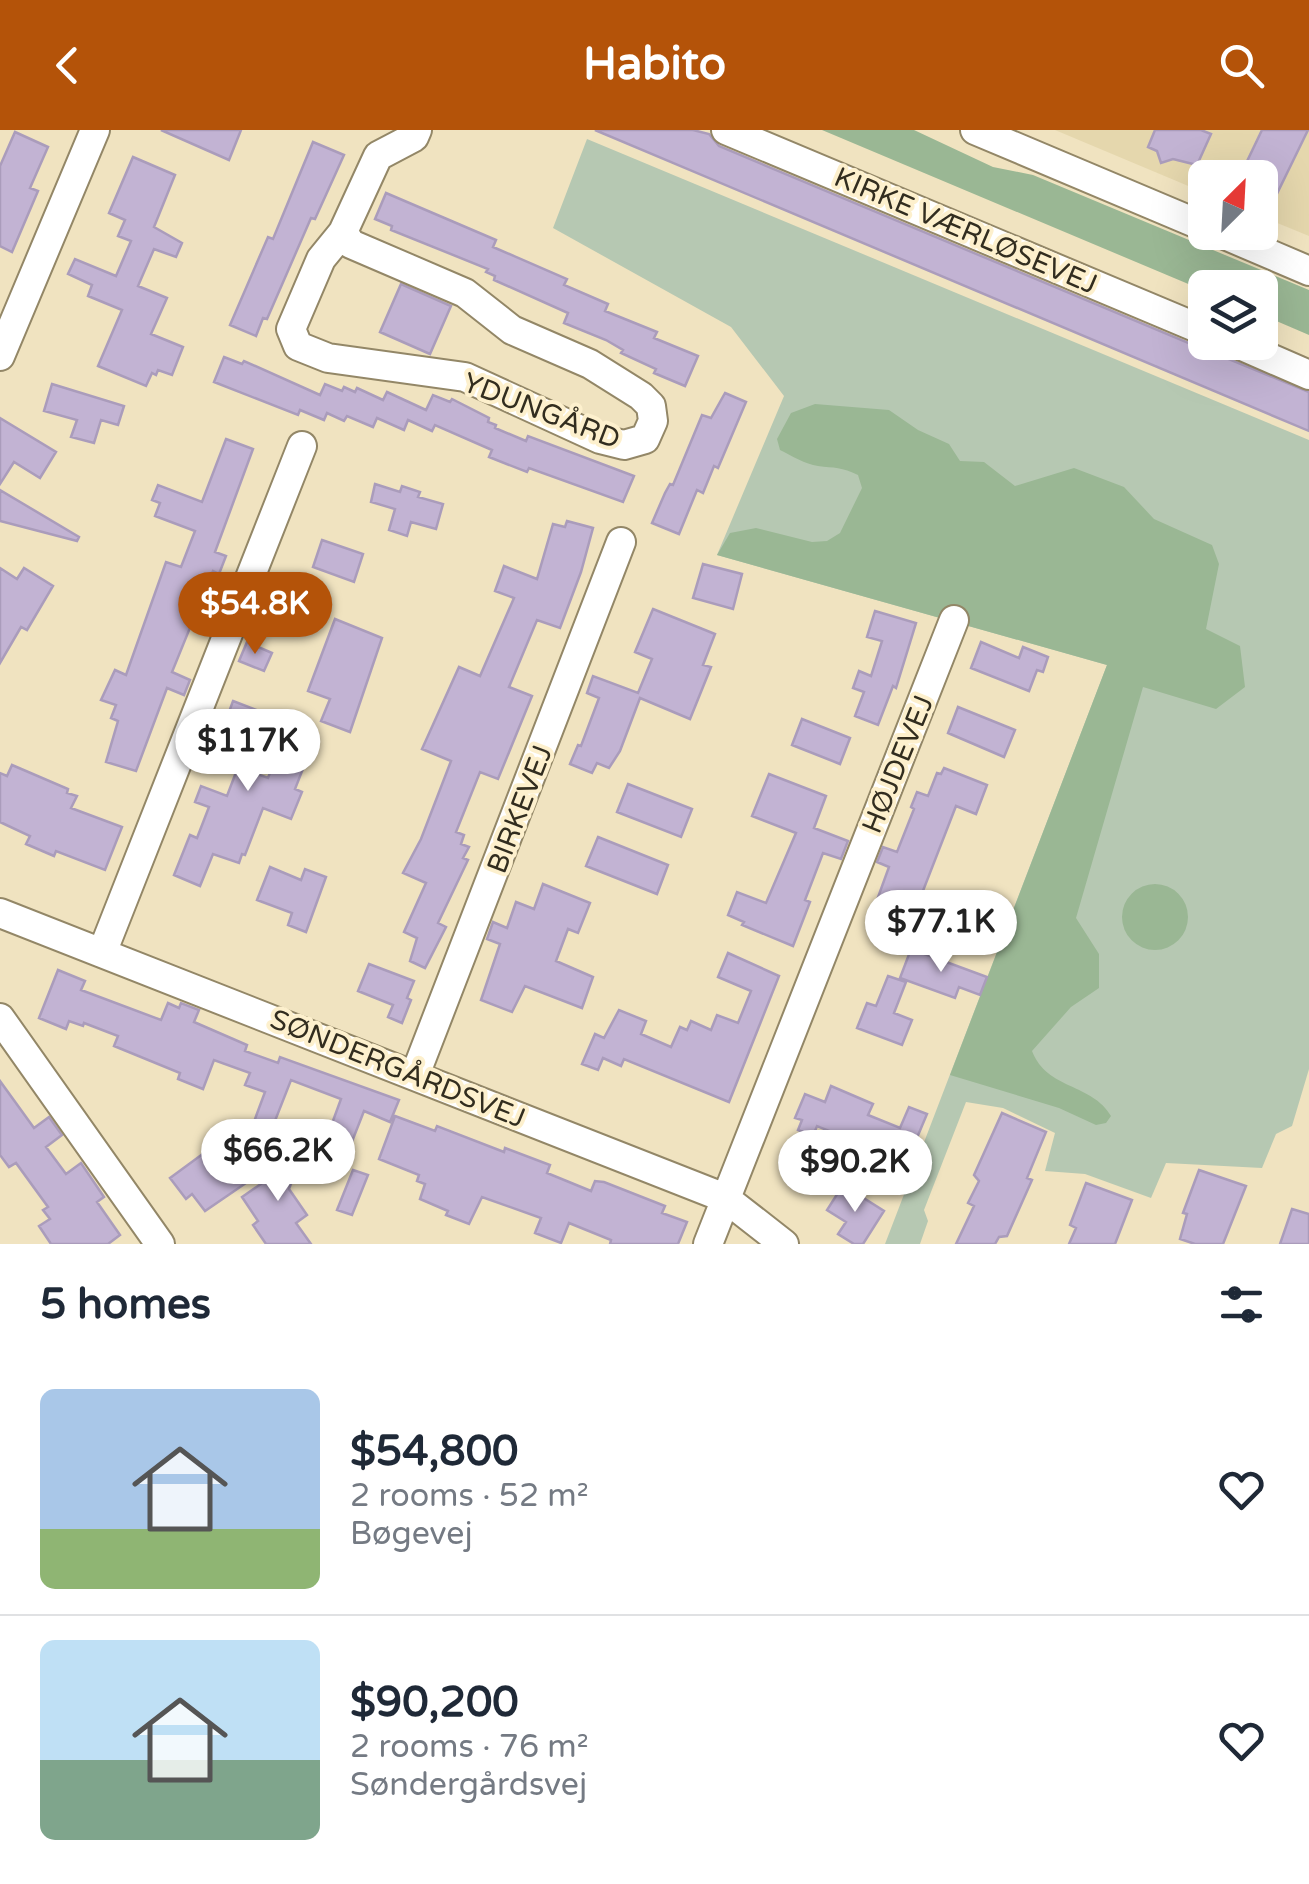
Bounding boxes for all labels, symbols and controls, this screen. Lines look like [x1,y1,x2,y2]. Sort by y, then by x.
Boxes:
icon: back [40,38,95,93]
text: Habito [583,38,726,92]
icon: search [1214,38,1269,93]
street label: KIRKE VÆRLØSEVEJ [829,160,1102,302]
north arrow [1188,160,1278,250]
map controls [1188,160,1278,360]
button: layers [1188,270,1278,360]
street label: YDUNGÅRD [458,364,625,456]
pin: $54.8K [174,572,336,657]
text: $54.8K [200,585,310,623]
street label: HØJDEVEJ [855,691,941,838]
pin: $117K [178,709,318,794]
text: $117K [197,722,299,760]
street label: BIRKEVEJ [480,741,560,878]
pin: $77.1K [860,890,1022,975]
text: $77.1K [887,903,995,941]
street label: SØNDERGÅRDSVEJ [265,1001,530,1136]
pin: $66.2K [197,1119,359,1204]
pin: $90.2K [774,1130,936,1215]
text: $66.2K [223,1132,333,1170]
text: $90.2K [800,1143,910,1181]
icon: filters [1214,1277,1269,1332]
text: 5 homes [40,1279,211,1330]
text: $54,800 [350,1426,518,1477]
icon: home [120,1429,240,1549]
icon: heart [1214,1462,1269,1517]
text: 2 rooms · 52 m² [350,1477,589,1515]
text: Bøgevej [350,1515,473,1553]
text: $90,200 [350,1677,519,1728]
icon: home [120,1680,240,1800]
icon: heart [1214,1713,1269,1768]
text: 2 rooms · 76 m² [350,1728,589,1766]
text: Søndergårdsvej [350,1766,587,1804]

